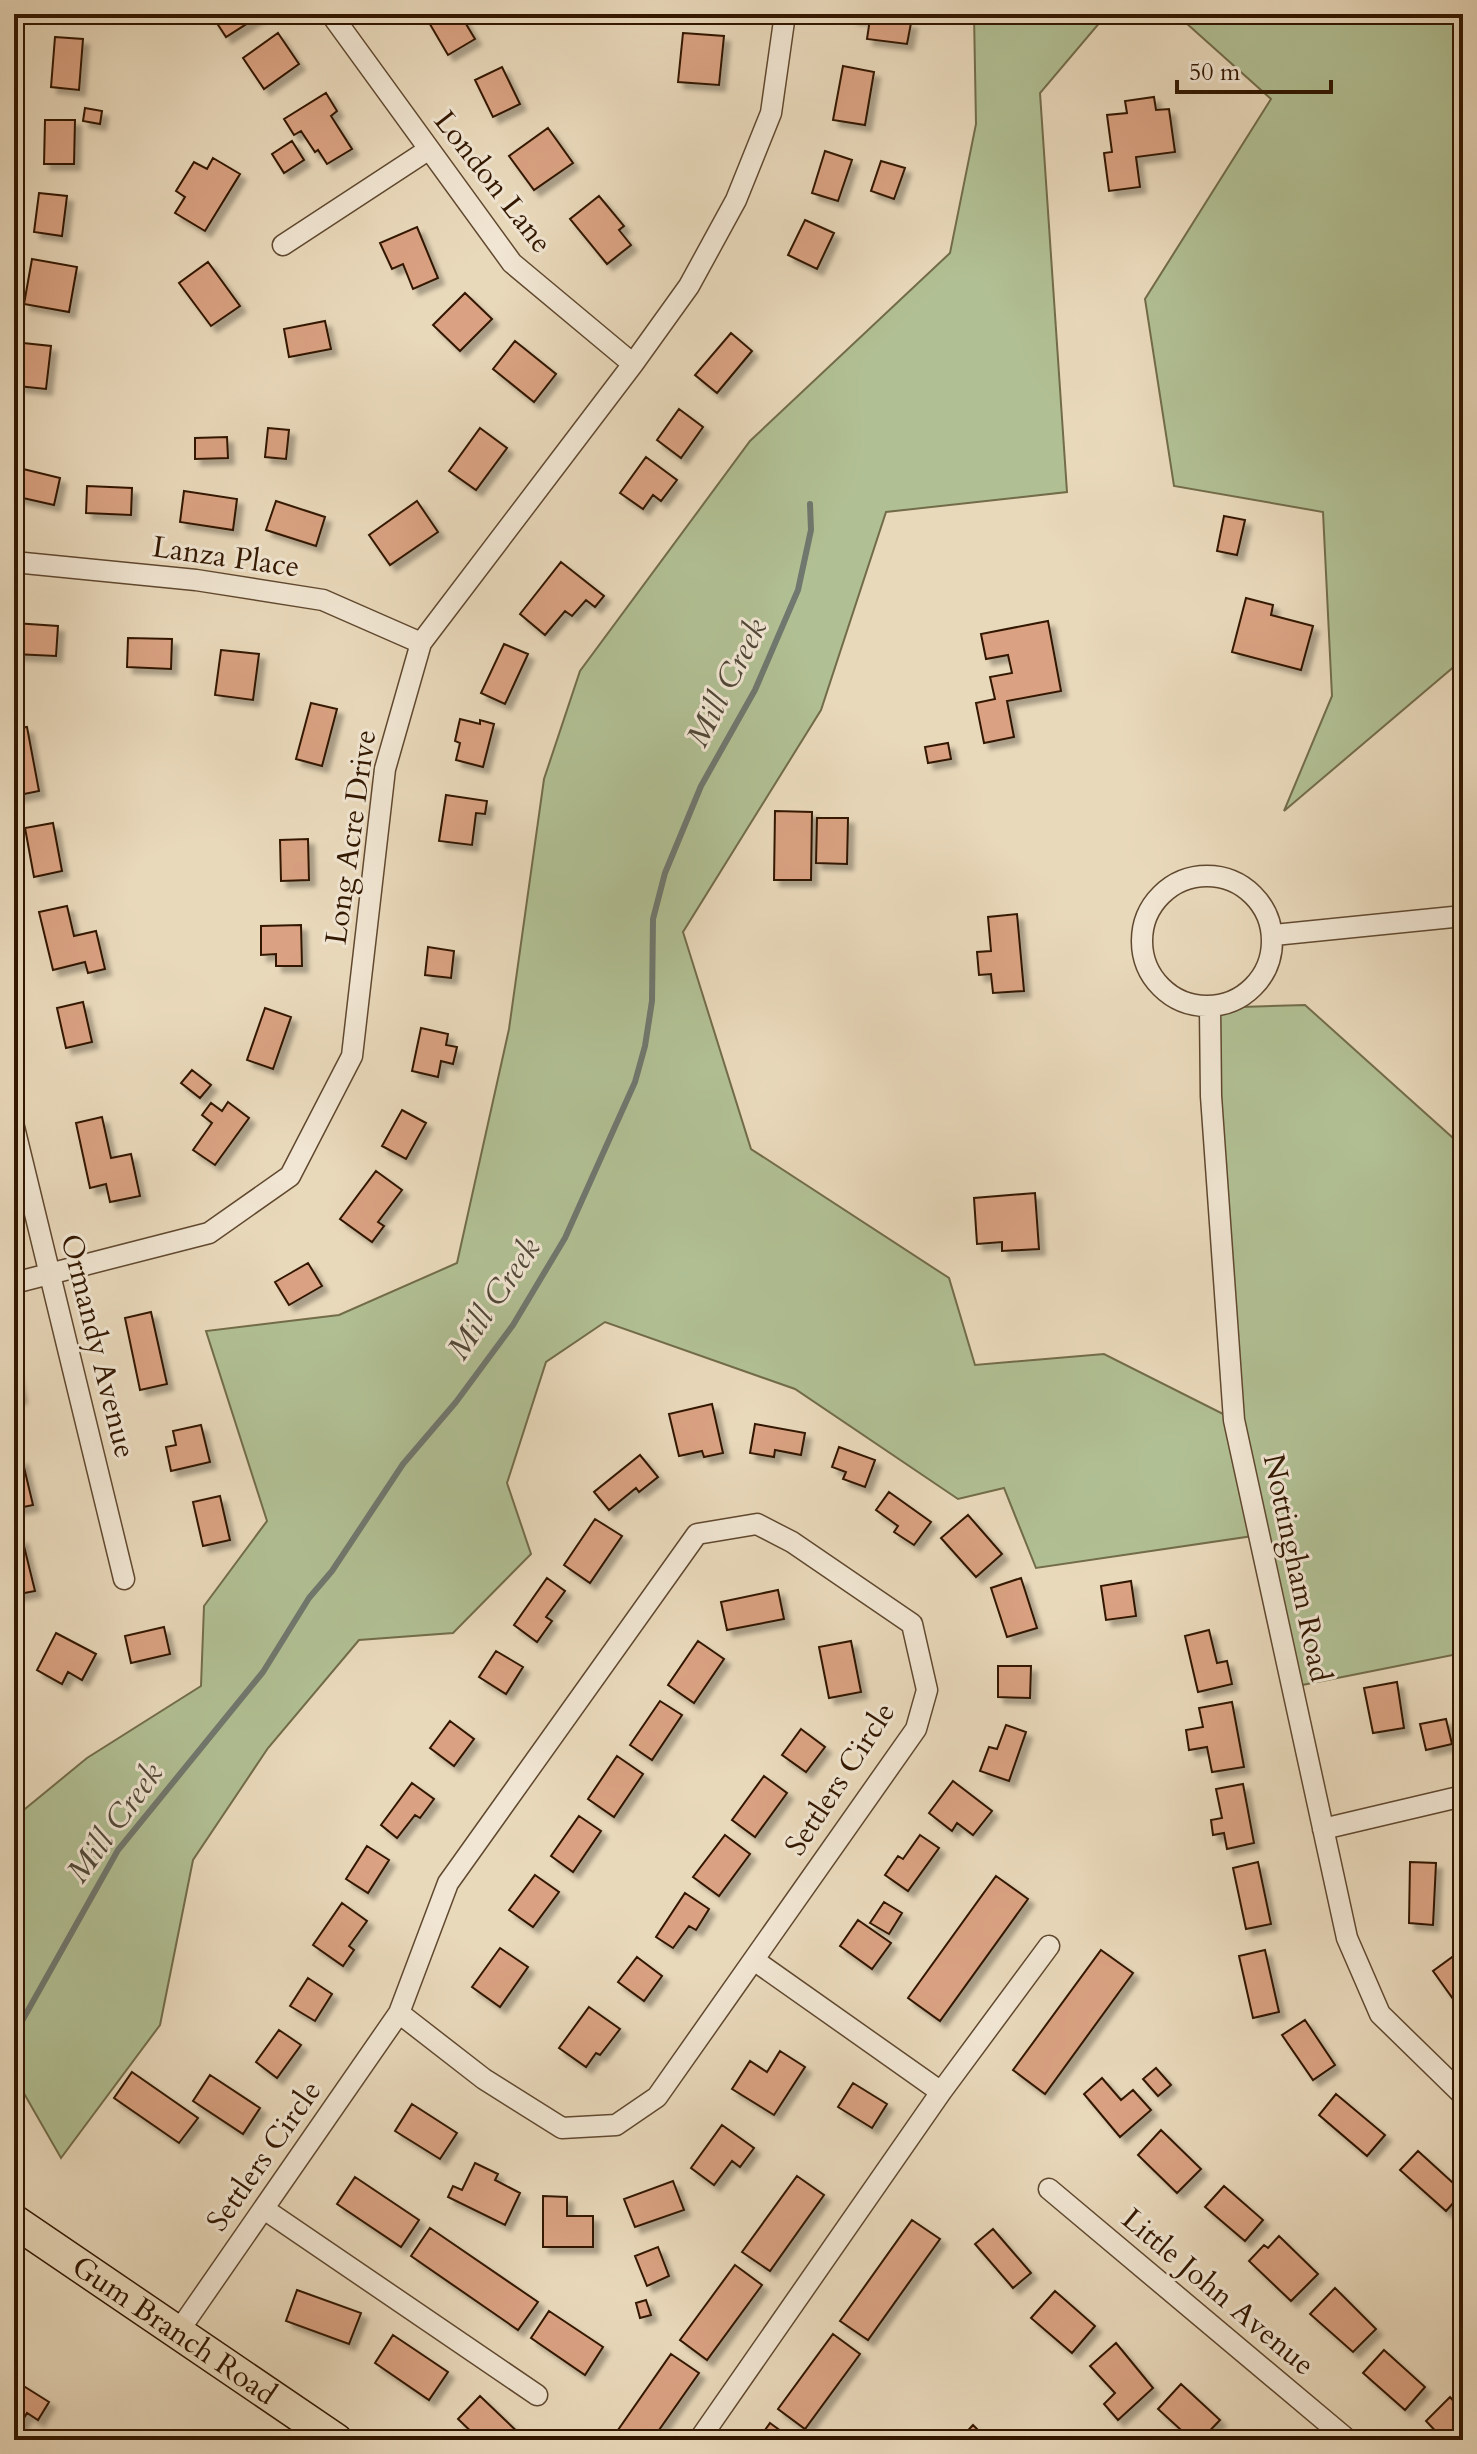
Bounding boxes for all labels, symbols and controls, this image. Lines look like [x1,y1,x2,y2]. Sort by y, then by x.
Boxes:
scale bar [1177,44,1331,94]
text: 50 m [1189,56,1241,89]
street label: London Lane [424,102,562,262]
street label: Lanza Place [150,526,302,588]
water label: Mill Creek [676,611,778,755]
street label: Long Acre Drive [316,727,386,947]
water label: Mill Creek [437,1229,551,1369]
street label: Ormandy Avenue [50,1230,146,1462]
street label: Nottingham Road [1253,1450,1341,1686]
street label: Settlers Circle [775,1694,905,1864]
water label: Mill Creek [56,1754,174,1892]
street label: Settlers Circle [197,2073,331,2239]
street label: Little John Avenue [1113,2199,1323,2385]
street label: Gum Branch Road [64,2246,285,2414]

